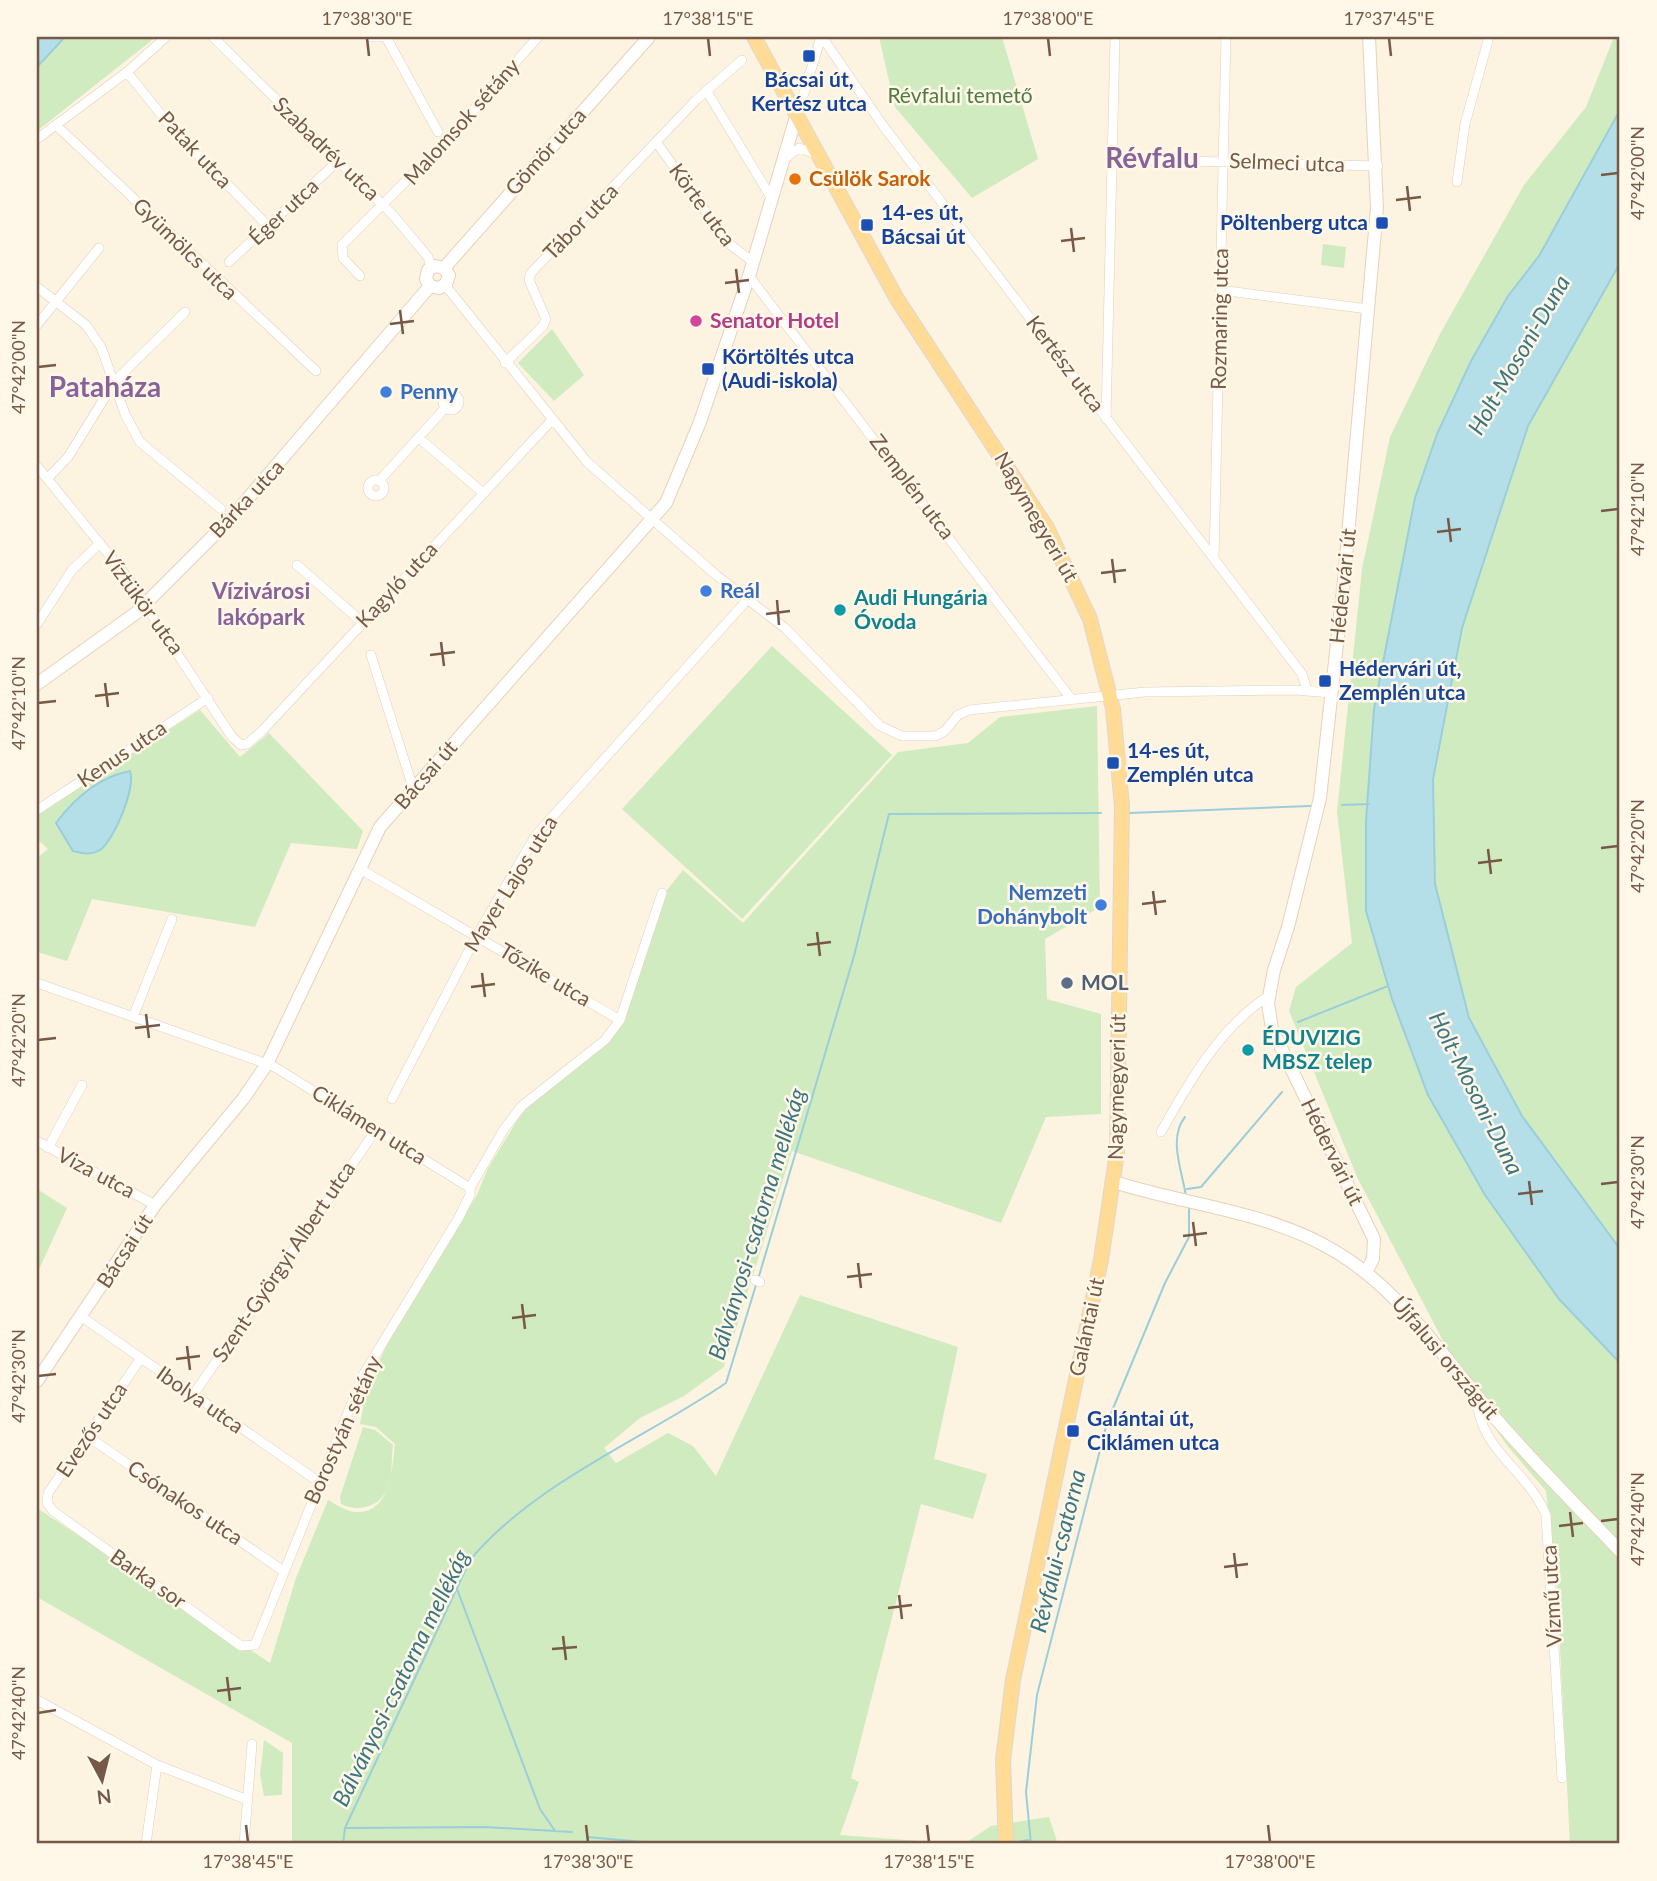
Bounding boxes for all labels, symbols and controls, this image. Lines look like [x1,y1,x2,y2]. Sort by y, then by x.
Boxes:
text: 17°38'30"E [322,7,412,29]
text: 17°38'15"E [663,7,753,29]
text: 17°38'00"E [1003,7,1093,29]
text: 17°37'45"E [1344,7,1434,29]
marker: Bácsai út, Kertész utca [801,48,817,64]
street label: Malomsok sétány [398,53,524,189]
place label: Bácsai út, Kertész utca [751,66,867,115]
park label: Révfalui temető [887,82,1033,107]
street label: Szabadrév utca [269,91,385,205]
street label: Gömör utca [499,102,590,200]
street label: Patak utca [154,105,238,193]
text: 47°42'00"N [1626,126,1648,220]
district label: Révfalu [1105,140,1199,174]
street label: Selmeci utca [1229,147,1345,176]
street label: Körte utca [665,158,742,250]
place label: Csülök Sarok [809,165,931,190]
marker: Csülök Sarok [787,171,803,187]
street label: Éger utca [243,172,323,249]
street label: Tábor utca [537,178,622,264]
street label: Gyümölcs utca [129,192,244,304]
place label: 14-es út, Bácsai út [881,199,966,248]
place label: Pöltenberg utca [1220,209,1368,234]
marker: Pöltenberg utca [1374,215,1390,231]
marker: 14-es út, Bácsai út [859,217,875,233]
street label: Rozmaring utca [1205,248,1232,390]
water label: Holt-Mosoni-Duna [1461,270,1575,439]
place label: Senator Hotel [710,307,839,332]
street label: Kertész utca [1022,310,1110,416]
marker: Senator Hotel [688,313,704,329]
text: 47°42'00"N [7,320,29,414]
place label: Körtöltés utca (Audi-iskola) [722,343,854,392]
marker: Körtöltés utca (Audi-iskola) [700,361,716,377]
district label: Pataháza [49,369,161,403]
place label: Penny [400,378,459,403]
marker: Penny [378,384,394,400]
street label: Zemplén utca [866,429,961,544]
street label: Nagymegyeri út [990,447,1085,586]
street label: Bárka utca [203,454,288,542]
text: 47°42'10"N [1626,462,1648,556]
street label: Hédervári út [1323,527,1360,645]
street label: Kagyló utca [350,536,442,632]
street label: Víztükör utca [98,546,190,659]
district label: Vízivárosi lakópark [211,576,310,630]
place label: Reál [720,577,760,602]
marker: Reál [698,583,714,599]
place label: Audi Hungária Óvoda [853,584,988,633]
marker: Audi Hungária Óvoda [832,602,848,618]
place label: Hédervári út, Zemplén utca [1339,655,1466,704]
text: 47°42'10"N [7,656,29,750]
marker: Hédervári út, Zemplén utca [1317,673,1333,689]
street label: Kenus utca [72,714,170,792]
street label: Bácsai út [388,734,462,814]
place label: 14-es út, Zemplén utca [1127,737,1254,786]
marker: 14-es út, Zemplén utca [1105,755,1121,771]
text: 47°42'20"N [1626,799,1648,893]
street label: Mayer Lajos utca [458,810,562,956]
place label: Nemzeti Dohánybolt [977,879,1087,928]
marker: Nemzeti Dohánybolt [1093,897,1109,913]
street label: Tőzike utca [496,937,596,1011]
place label: MOL [1081,969,1129,994]
marker: MOL [1059,975,1075,991]
text: 47°42'20"N [7,993,29,1087]
water label: Holt-Mosoni-Duna [1424,1006,1530,1179]
street label: Nagymegyeri út [1102,1013,1129,1160]
place label: ÉDUVIZIG MBSZ telep [1262,1024,1372,1073]
marker: ÉDUVIZIG MBSZ telep [1240,1042,1256,1058]
street label: Ciklámen utca [308,1079,432,1169]
water label: Bálványosi-csatorna mellékág [701,1084,811,1363]
street label: Hédervári út [1297,1094,1370,1209]
text: 47°42'30"N [1626,1135,1648,1229]
street label: Viza utca [54,1141,140,1202]
street label: Szent-Györgyi Albert utca [206,1156,359,1366]
street label: Bácsai út [91,1208,157,1292]
street label: Galántai út [1063,1275,1108,1378]
street label: Újfalusi országút [1387,1290,1505,1424]
text: 47°42'30"N [7,1329,29,1423]
street label: Borostyán sétány [298,1351,386,1507]
street label: Ibolya utca [153,1360,249,1438]
street label: Evezős utca [50,1377,131,1481]
place label: Galántai út, Ciklámen utca [1087,1405,1219,1454]
marker: Galántai út, Ciklámen utca [1065,1423,1081,1439]
street label: Csónakos utca [124,1454,248,1549]
water label: Révfalui-csatorna [1023,1466,1091,1635]
text: 47°42'40"N [1626,1472,1648,1566]
street label: Barka sor [106,1543,192,1613]
water label: Bálványosi-csatorna mellékág [326,1544,475,1811]
street label: Vízmű utca [1535,1544,1566,1648]
text: 47°42'40"N [7,1666,29,1760]
north arrow [66,1744,136,1814]
text: N [95,1785,113,1810]
text: 17°38'45"E [203,1850,293,1872]
text: 17°38'30"E [543,1850,633,1872]
text: 17°38'15"E [884,1850,974,1872]
text: 17°38'00"E [1225,1850,1315,1872]

